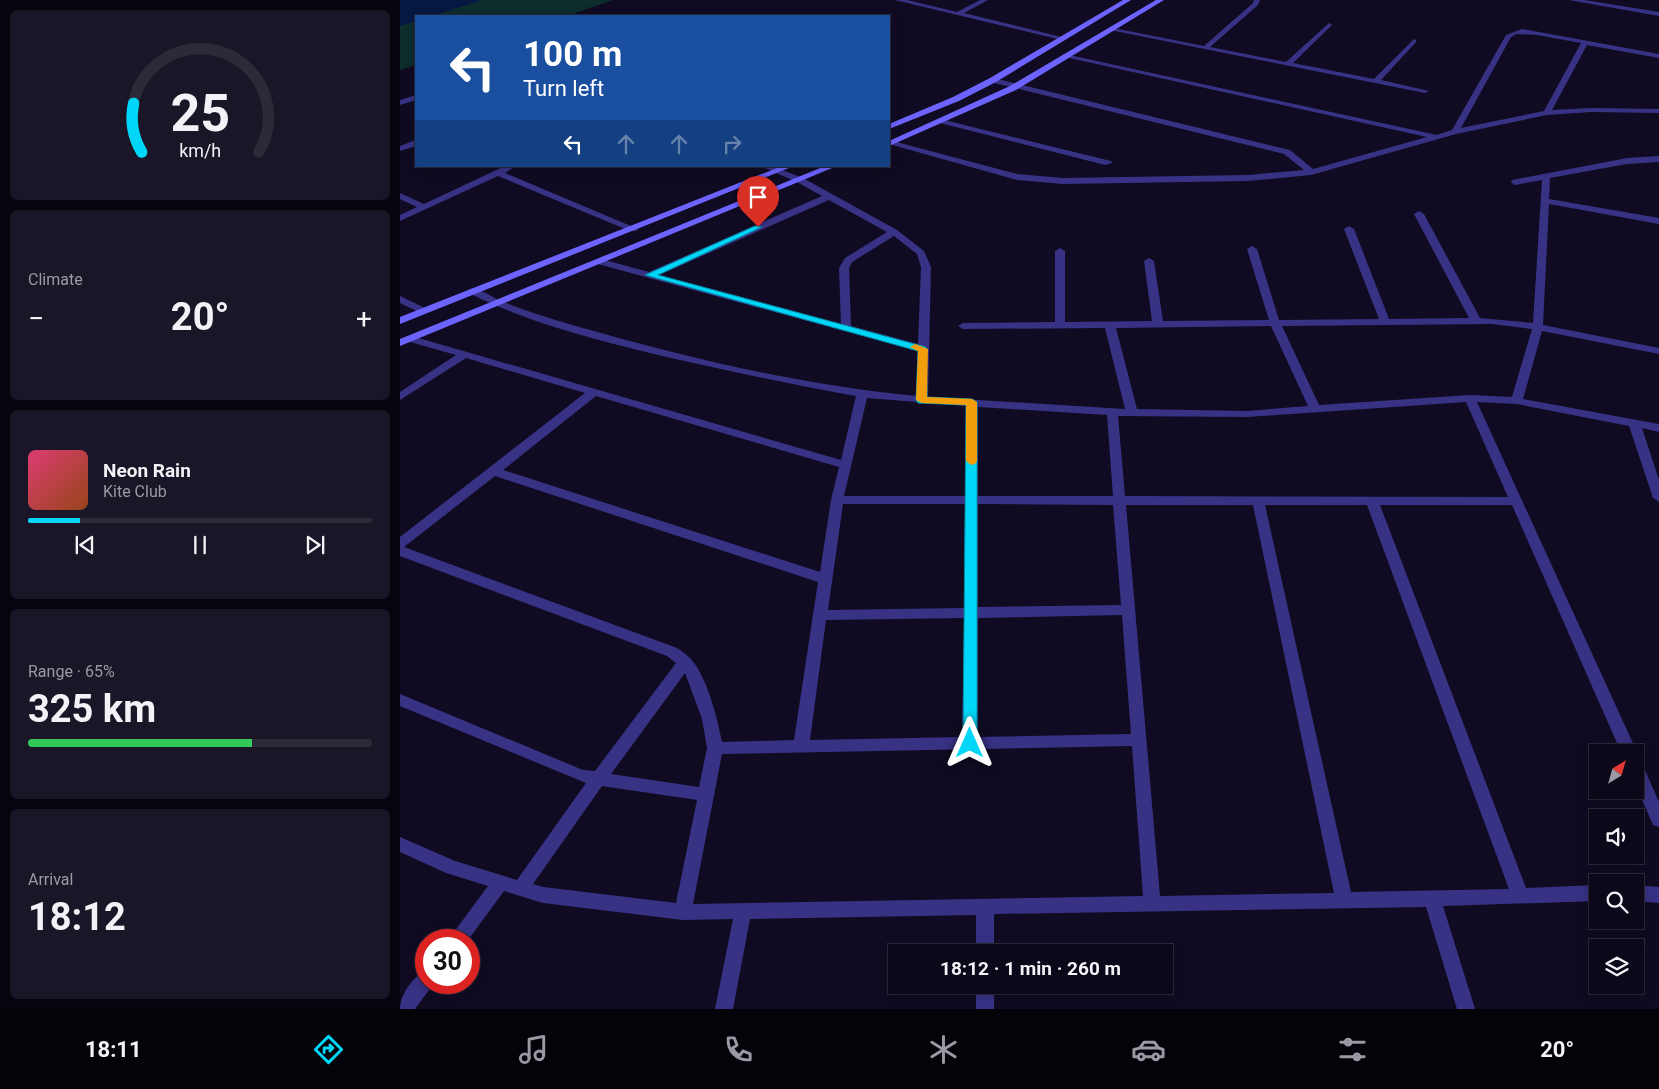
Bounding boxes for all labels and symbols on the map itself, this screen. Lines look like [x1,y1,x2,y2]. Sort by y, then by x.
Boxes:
pin [737,176,779,227]
position arrow [943,716,995,768]
north arrow [1589,744,1644,799]
speed limit sign: 30 [415,929,480,994]

